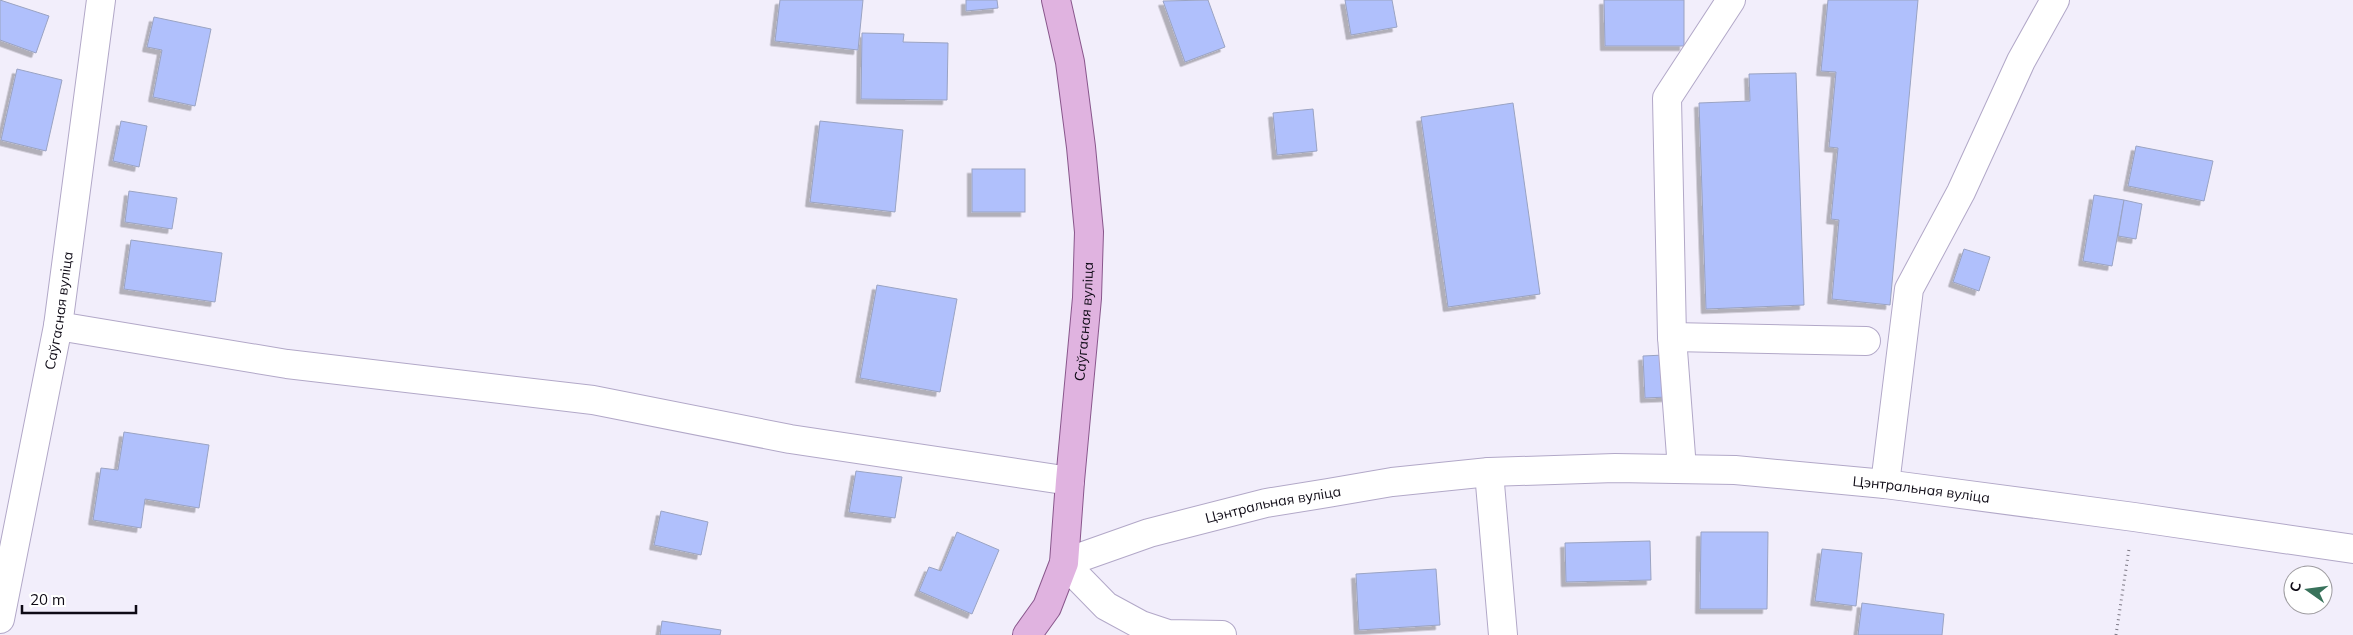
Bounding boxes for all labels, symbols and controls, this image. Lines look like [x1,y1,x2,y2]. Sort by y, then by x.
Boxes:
street label: Саўгасная вуліца [41,250,77,371]
street label: Саўгасная вуліца [1070,262,1097,382]
street label: Цэнтральная вуліца [1852,472,1991,507]
street label: Цэнтральная вуліца [1203,482,1342,527]
north arrow [2283,565,2333,615]
text: С [2285,580,2305,594]
scale bar [22,582,136,614]
text: 20 m [30,590,65,609]

